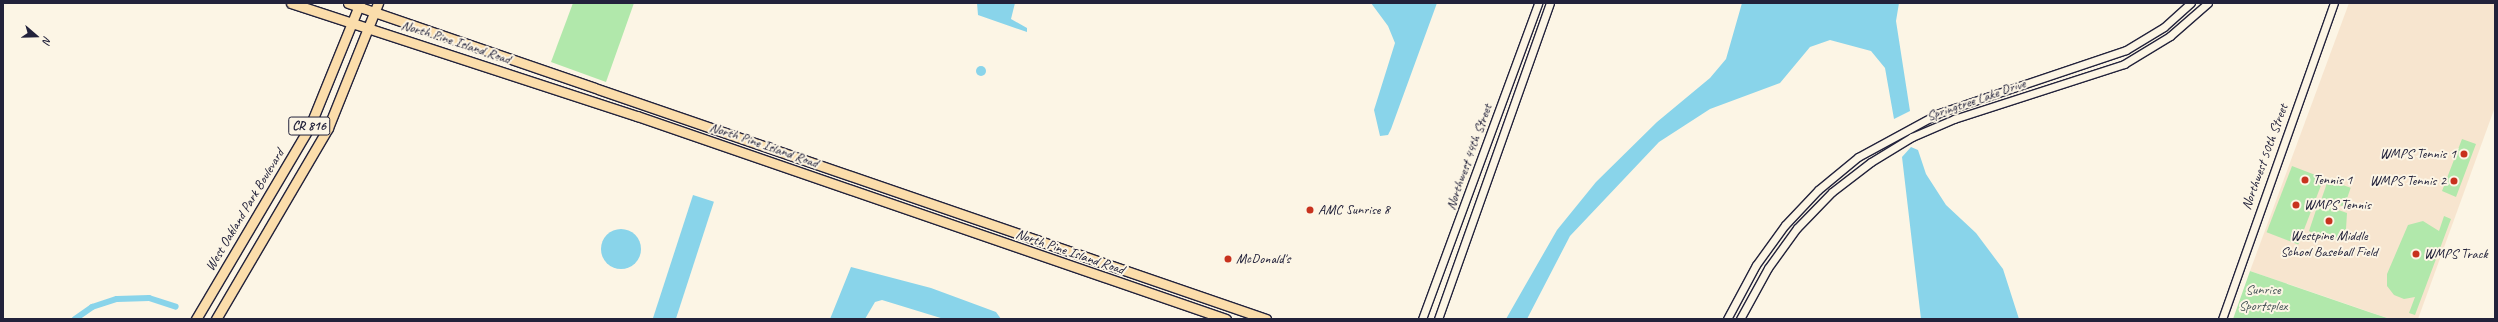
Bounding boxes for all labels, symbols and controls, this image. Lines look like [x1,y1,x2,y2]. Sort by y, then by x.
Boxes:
north arrow [16,16,56,56]
street label: North Pine Island Road [399,16,513,68]
text: N [40,35,55,46]
street label: Springtree Lake Drive [1924,75,2028,125]
street label: Northwest 44th Street [1442,102,1496,212]
street label: Northwest 50th Street [2238,102,2292,212]
road number: CR 816 [288,115,330,137]
street label: North Pine Island Road [708,119,820,171]
street label: West Oakland Park Boulevard [202,146,288,274]
place label: WMPS Tennis 1 [2380,146,2456,162]
marker: WMPS Tennis 1 [2459,149,2469,159]
place label: Tennis 1 [2313,172,2352,188]
place label: WMPS Tennis 2 [2370,173,2446,189]
marker: Tennis 1 [2300,175,2310,185]
marker: WMPS Tennis 2 [2449,176,2459,186]
place label: WMPS Tennis [2304,197,2371,213]
marker: WMPS Tennis [2291,200,2301,210]
place label: AMC Sunrise 8 [1318,202,1390,218]
marker: AMC Sunrise 8 [1305,205,1315,215]
marker: Westpine Middle School Baseball Field [2324,216,2334,226]
street label: North Pine Island Road [1014,226,1126,278]
place label: Westpine Middle School Baseball Field [2280,228,2378,260]
place label: WMPS Track [2424,246,2487,262]
marker: WMPS Track [2411,249,2421,259]
place label: McDonald's [1236,251,1290,267]
marker: McDonald's [1223,254,1233,264]
park label: Sunrise Sportsplex [2239,282,2287,314]

